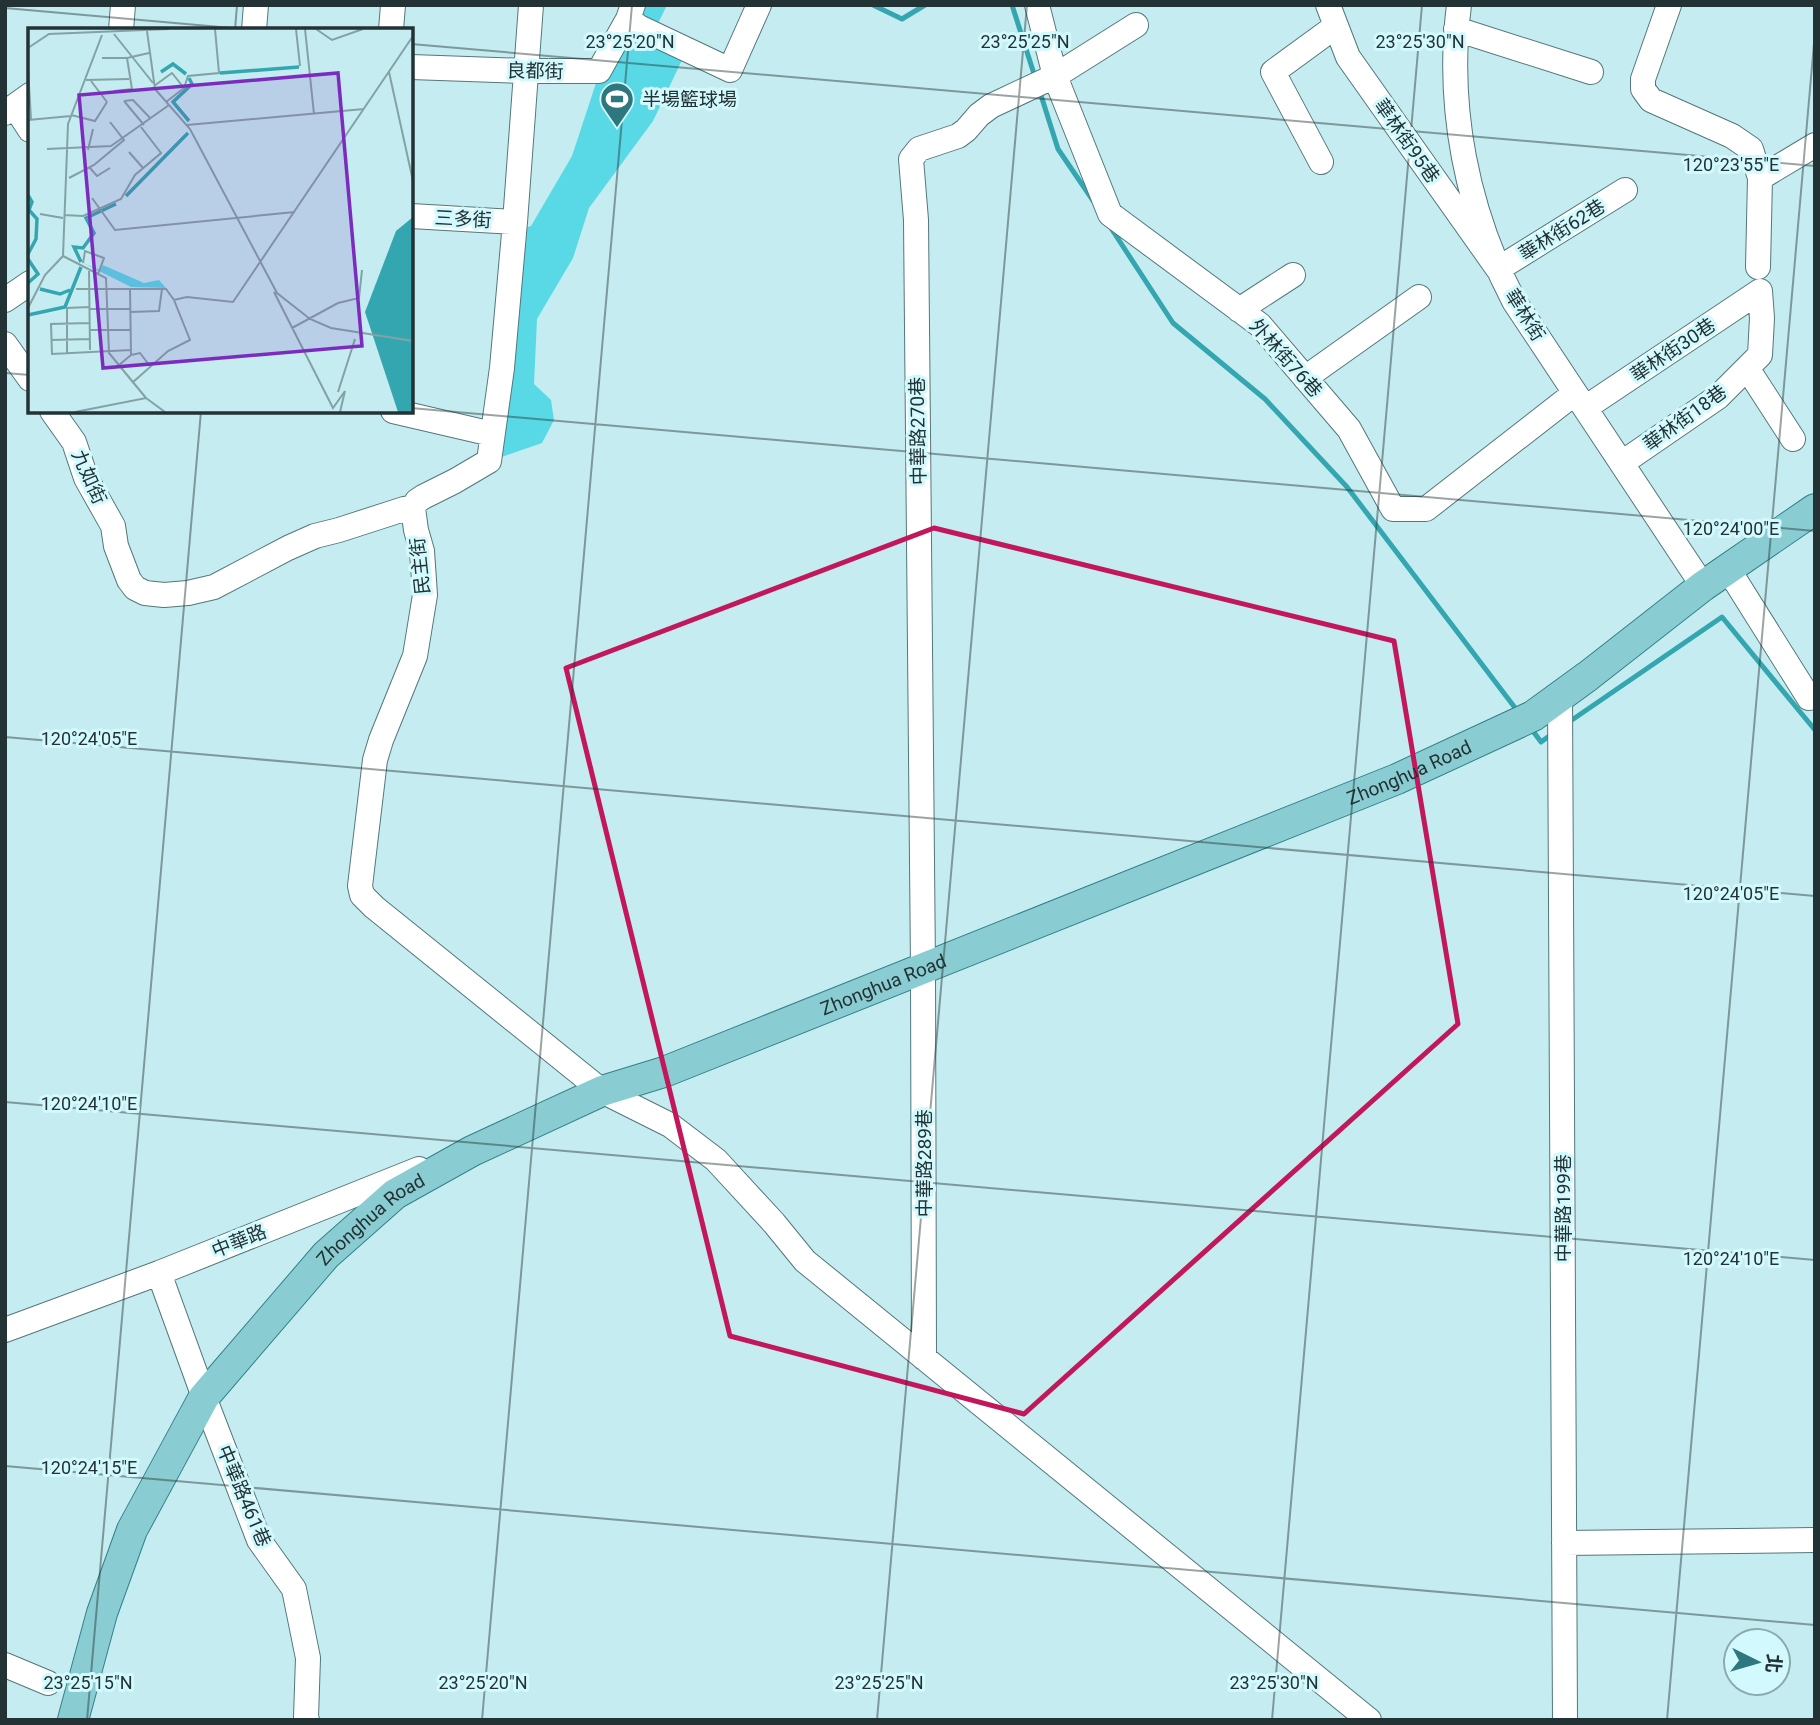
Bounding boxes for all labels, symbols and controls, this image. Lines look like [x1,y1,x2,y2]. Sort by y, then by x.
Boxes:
inset map [28,28,413,413]
text: 23°25'20"N [585,31,675,52]
text: 23°25'25"N [980,31,1070,52]
text: 23°25'30"N [1375,31,1465,52]
street label: 良都街 [506,59,564,83]
sports icon: 半場籃球場 [598,80,636,129]
place label: 半場籃球場 [642,88,737,111]
street label: 華林街95巷 [1370,95,1444,187]
text: 120°23'55"E [1683,154,1779,175]
street label: 華林街62巷 [1515,194,1609,266]
street label: 三多街 [434,206,492,232]
street label: 華林街 [1500,285,1550,345]
street label: 華林街30巷 [1626,313,1720,387]
street label: 外林街76巷 [1245,314,1327,402]
street label: 中華路270巷 [906,377,930,485]
street label: 華林街18巷 [1639,380,1731,456]
street label: 九如街 [67,446,111,508]
text: 120°24'00"E [1683,518,1779,539]
street label: 民主街 [406,536,434,596]
text: 120°24'05"E [41,728,137,749]
street label: Zhonghua Road [1343,735,1475,809]
text: 120°24'05"E [1683,883,1779,904]
street label: Zhonghua Road [817,949,950,1020]
text: 120°24'10"E [41,1093,137,1114]
street label: 中華路289巷 [913,1109,936,1217]
street label: 中華路199巷 [1552,1154,1575,1262]
street label: Zhonghua Road [311,1168,429,1270]
street label: 中華路 [208,1220,270,1262]
text: 120°24'10"E [1683,1248,1779,1269]
street label: 中華路461巷 [212,1442,276,1550]
text: 120°24'15"E [41,1457,137,1478]
north arrow [1722,1627,1792,1697]
text: 北 [1761,1653,1786,1674]
text: 23°25'15"N [43,1672,133,1693]
text: 23°25'20"N [438,1672,528,1693]
text: 23°25'25"N [834,1672,924,1693]
text: 23°25'30"N [1229,1672,1319,1693]

